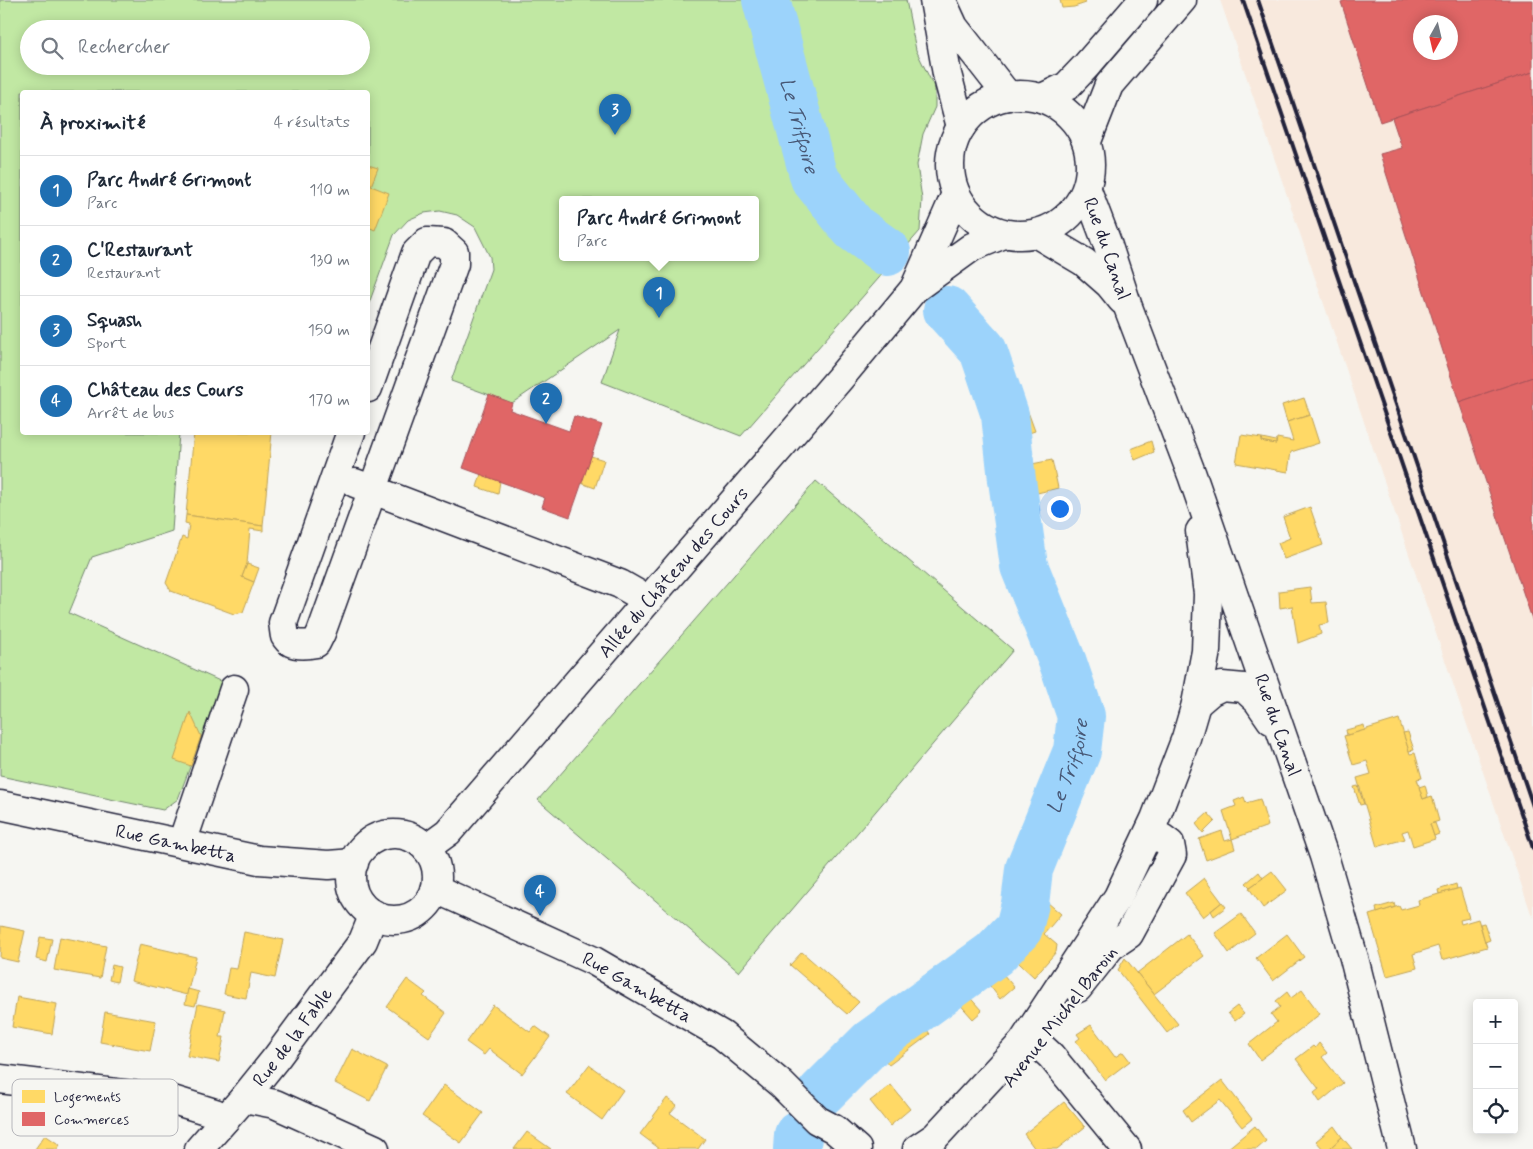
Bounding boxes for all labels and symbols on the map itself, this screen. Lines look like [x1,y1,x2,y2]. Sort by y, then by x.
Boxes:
north arrow [1413,15,1458,60]
water label: Le Triffoire [773,75,824,178]
pin: 3 [599,94,631,135]
street label: Rue du Canal [1077,194,1136,303]
pin: 1 [643,277,675,318]
pin: 2 [530,383,562,424]
street label: Allée du Château des Cours [593,482,755,663]
your location [1047,496,1073,522]
street label: Rue du Canal [1248,671,1306,780]
water label: Le Triffoire [1041,717,1096,818]
street label: Rue Gambetta [113,819,238,869]
pin: 4 [524,875,556,916]
street label: Avenue Michel Baroin [997,941,1123,1093]
street label: Rue Gambetta [578,946,696,1029]
street label: Rue de la Fable [247,982,339,1092]
legend [12,1079,178,1136]
text: Logements [54,1088,121,1108]
text: Commerces [54,1111,129,1129]

